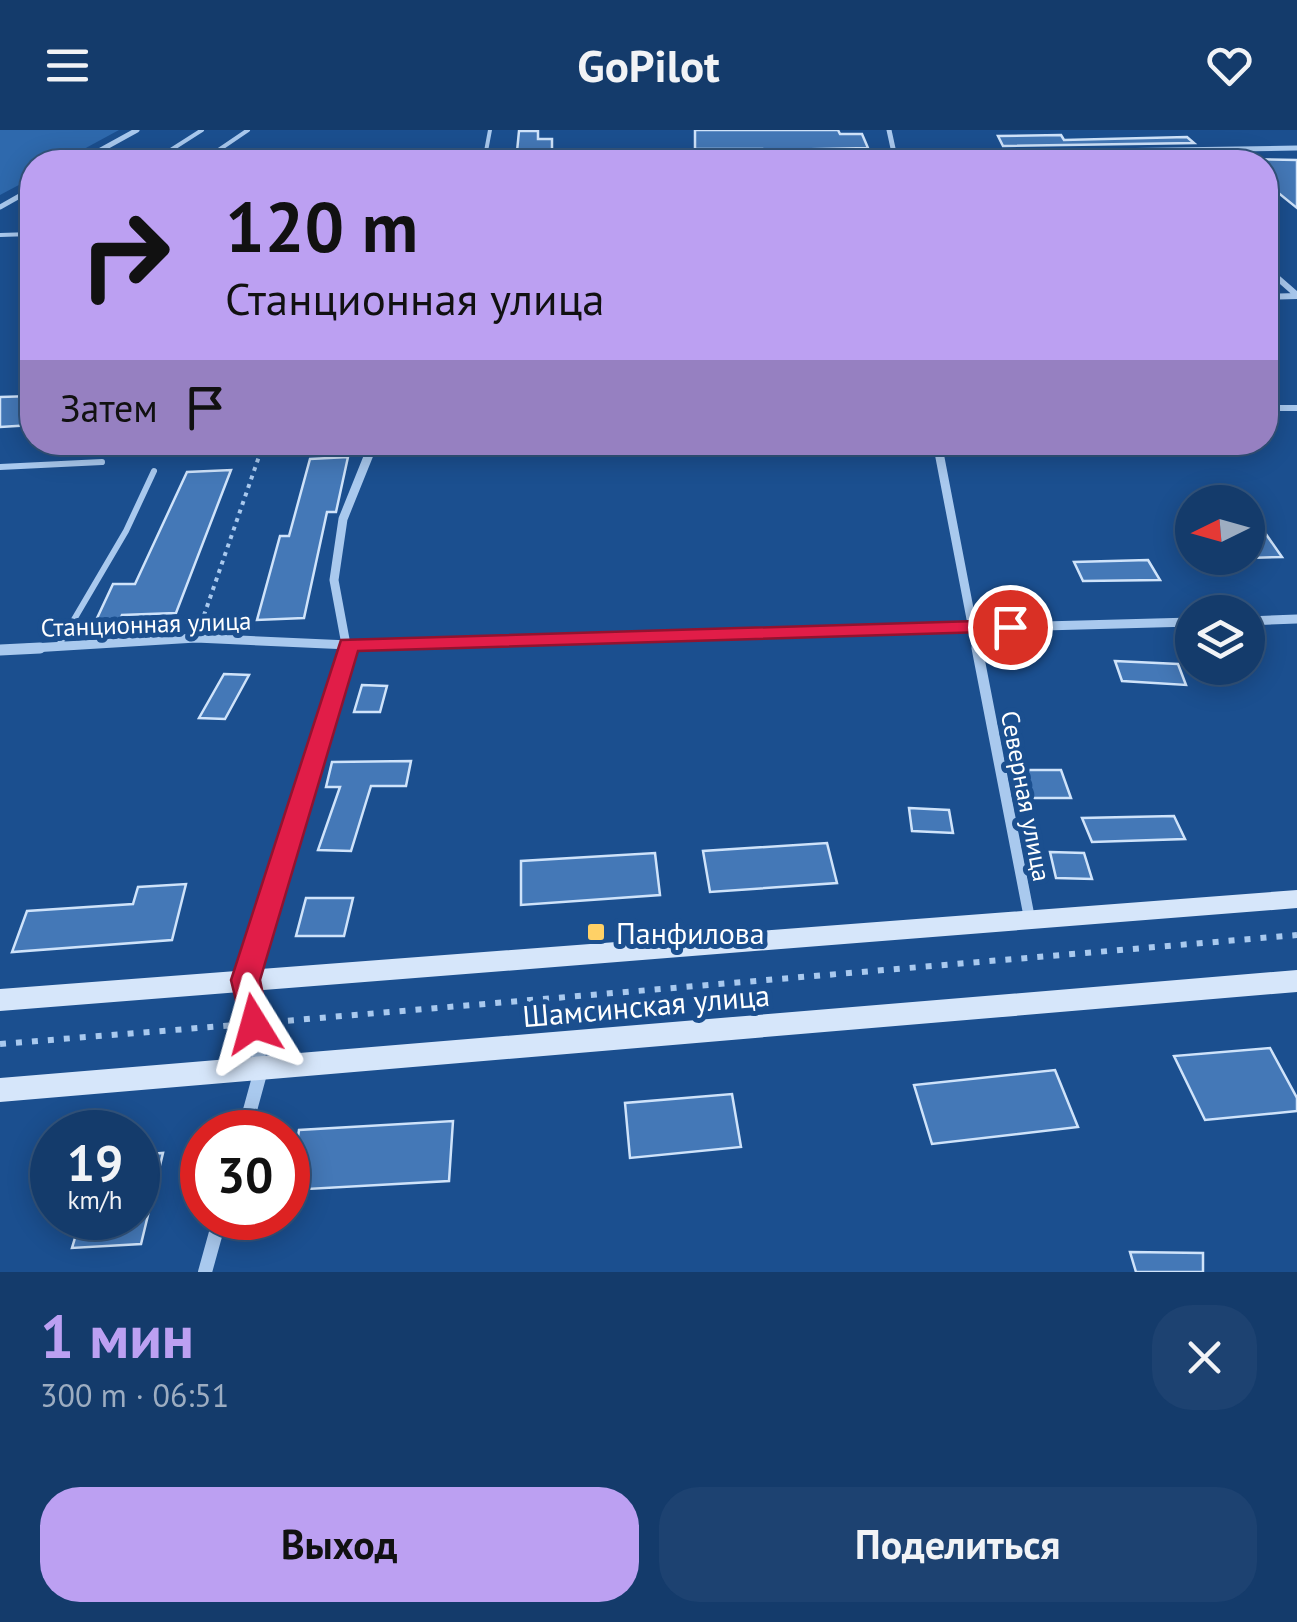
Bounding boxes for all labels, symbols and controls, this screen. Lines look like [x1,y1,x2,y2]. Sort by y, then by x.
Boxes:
text: GoPilot [577,36,720,94]
icon: menu [40,38,95,93]
icon: heart [1202,38,1257,93]
text: 120 m [225,181,418,271]
icon: right [60,190,190,320]
text: Станционная улица [225,269,605,327]
icon: arrive [178,380,233,435]
text: Затем [60,383,158,432]
north arrow [1175,485,1265,575]
map controls [1175,485,1265,685]
pin [968,585,1053,670]
button: layers [1175,595,1265,685]
icon: arrive [983,600,1038,655]
street label: Станционная улица [40,604,252,644]
street label: Северная улица [994,708,1058,884]
place label: Панфилова [616,913,765,952]
marker: Панфилова [585,921,607,943]
position arrow [202,972,306,1076]
street label: Шамсинская улица [521,975,771,1035]
speed limit sign: 30 [180,1110,310,1240]
text: 19 [67,1130,123,1195]
text: km/h [68,1184,122,1216]
text: 1 мин [40,1297,194,1375]
button: close [1152,1305,1257,1410]
text: 300 m · 06:51 [40,1374,229,1416]
button: Выход [40,1487,639,1602]
button: Поделиться [659,1487,1257,1602]

